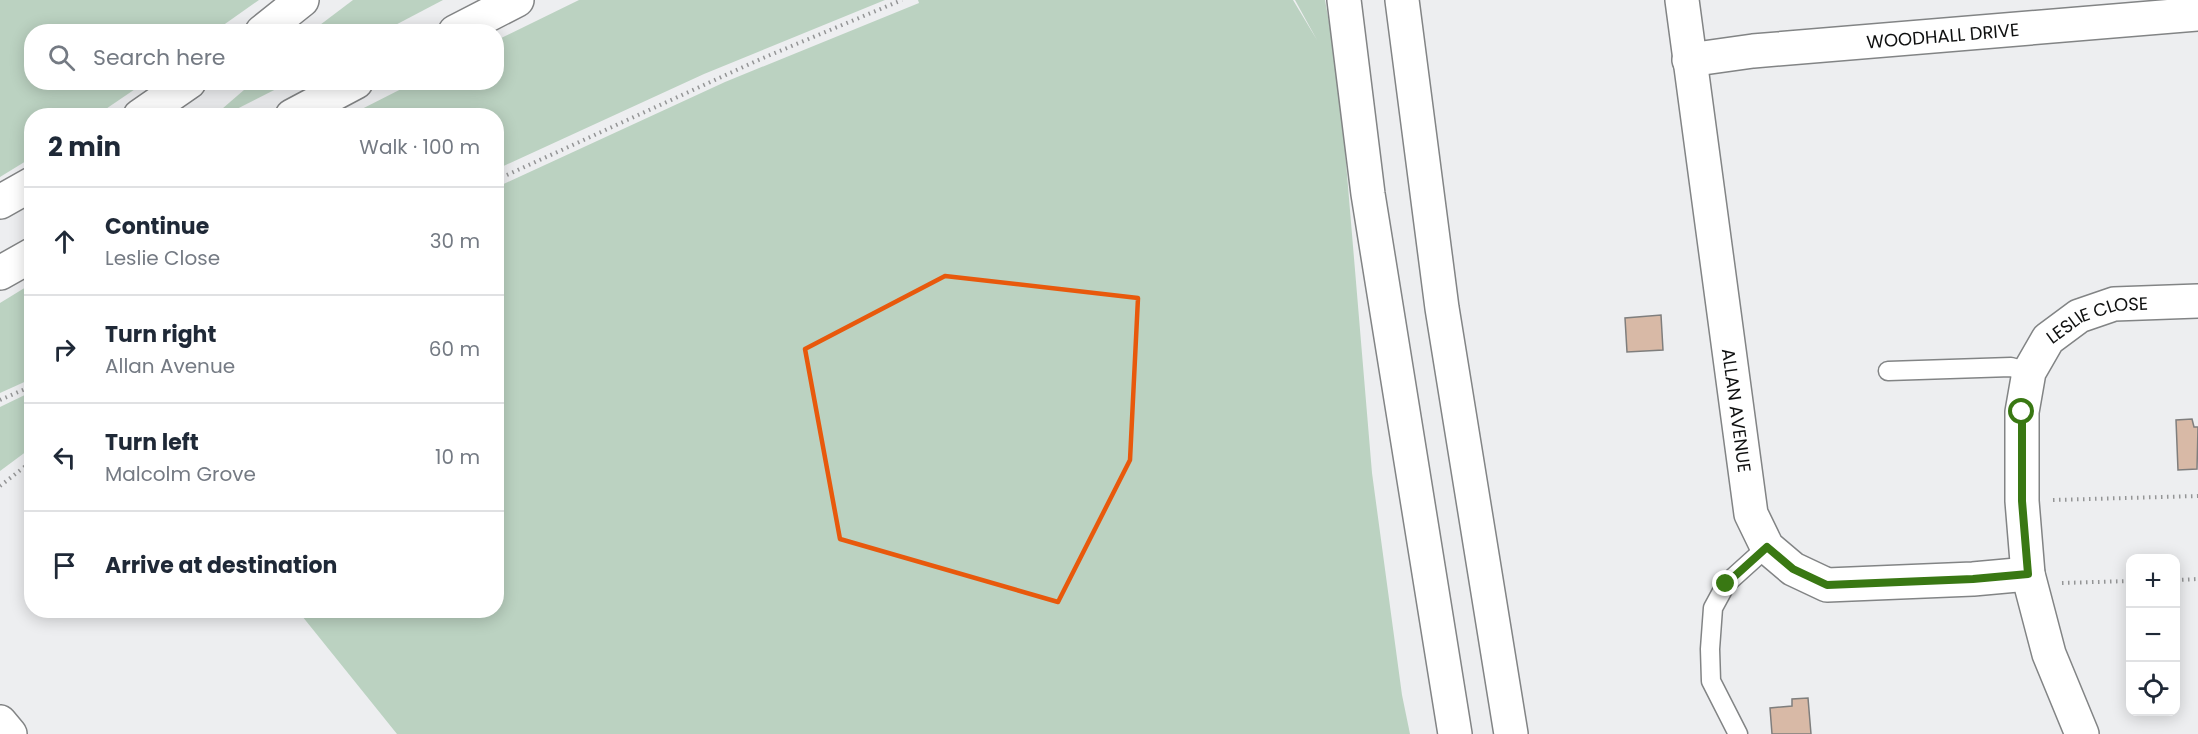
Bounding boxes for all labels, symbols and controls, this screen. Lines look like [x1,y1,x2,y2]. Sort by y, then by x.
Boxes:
street label: WOODHALL DRIVE [1865,16,2020,54]
search box [24,24,504,90]
icon: search [45,41,78,74]
text: Search here [93,42,226,73]
text: 2 min [48,129,121,165]
text: Walk · 100 m [359,133,480,161]
text: Continue [105,211,209,242]
icon: ahead [48,225,81,258]
text: 30 m [430,227,480,255]
text: Leslie Close [105,244,220,272]
street label: LESLIE CLOSE [2041,290,2148,349]
text: Turn right [105,319,216,350]
icon: right [48,333,81,366]
text: 60 m [429,335,480,363]
street label: ALLAN AVENUE [1716,347,1758,474]
text: Allan Avenue [105,352,235,380]
route start [2008,398,2034,424]
text: Turn left [105,427,199,458]
icon: left [48,441,81,474]
text: 10 m [435,443,480,471]
text: Malcolm Grove [105,460,256,488]
icon: arrive [48,549,81,582]
text: Arrive at destination [105,550,337,581]
map controls [2126,554,2180,716]
button: + [2126,554,2180,608]
route end [1712,570,1738,596]
button: − [2126,608,2180,662]
button: locate [2126,662,2180,716]

